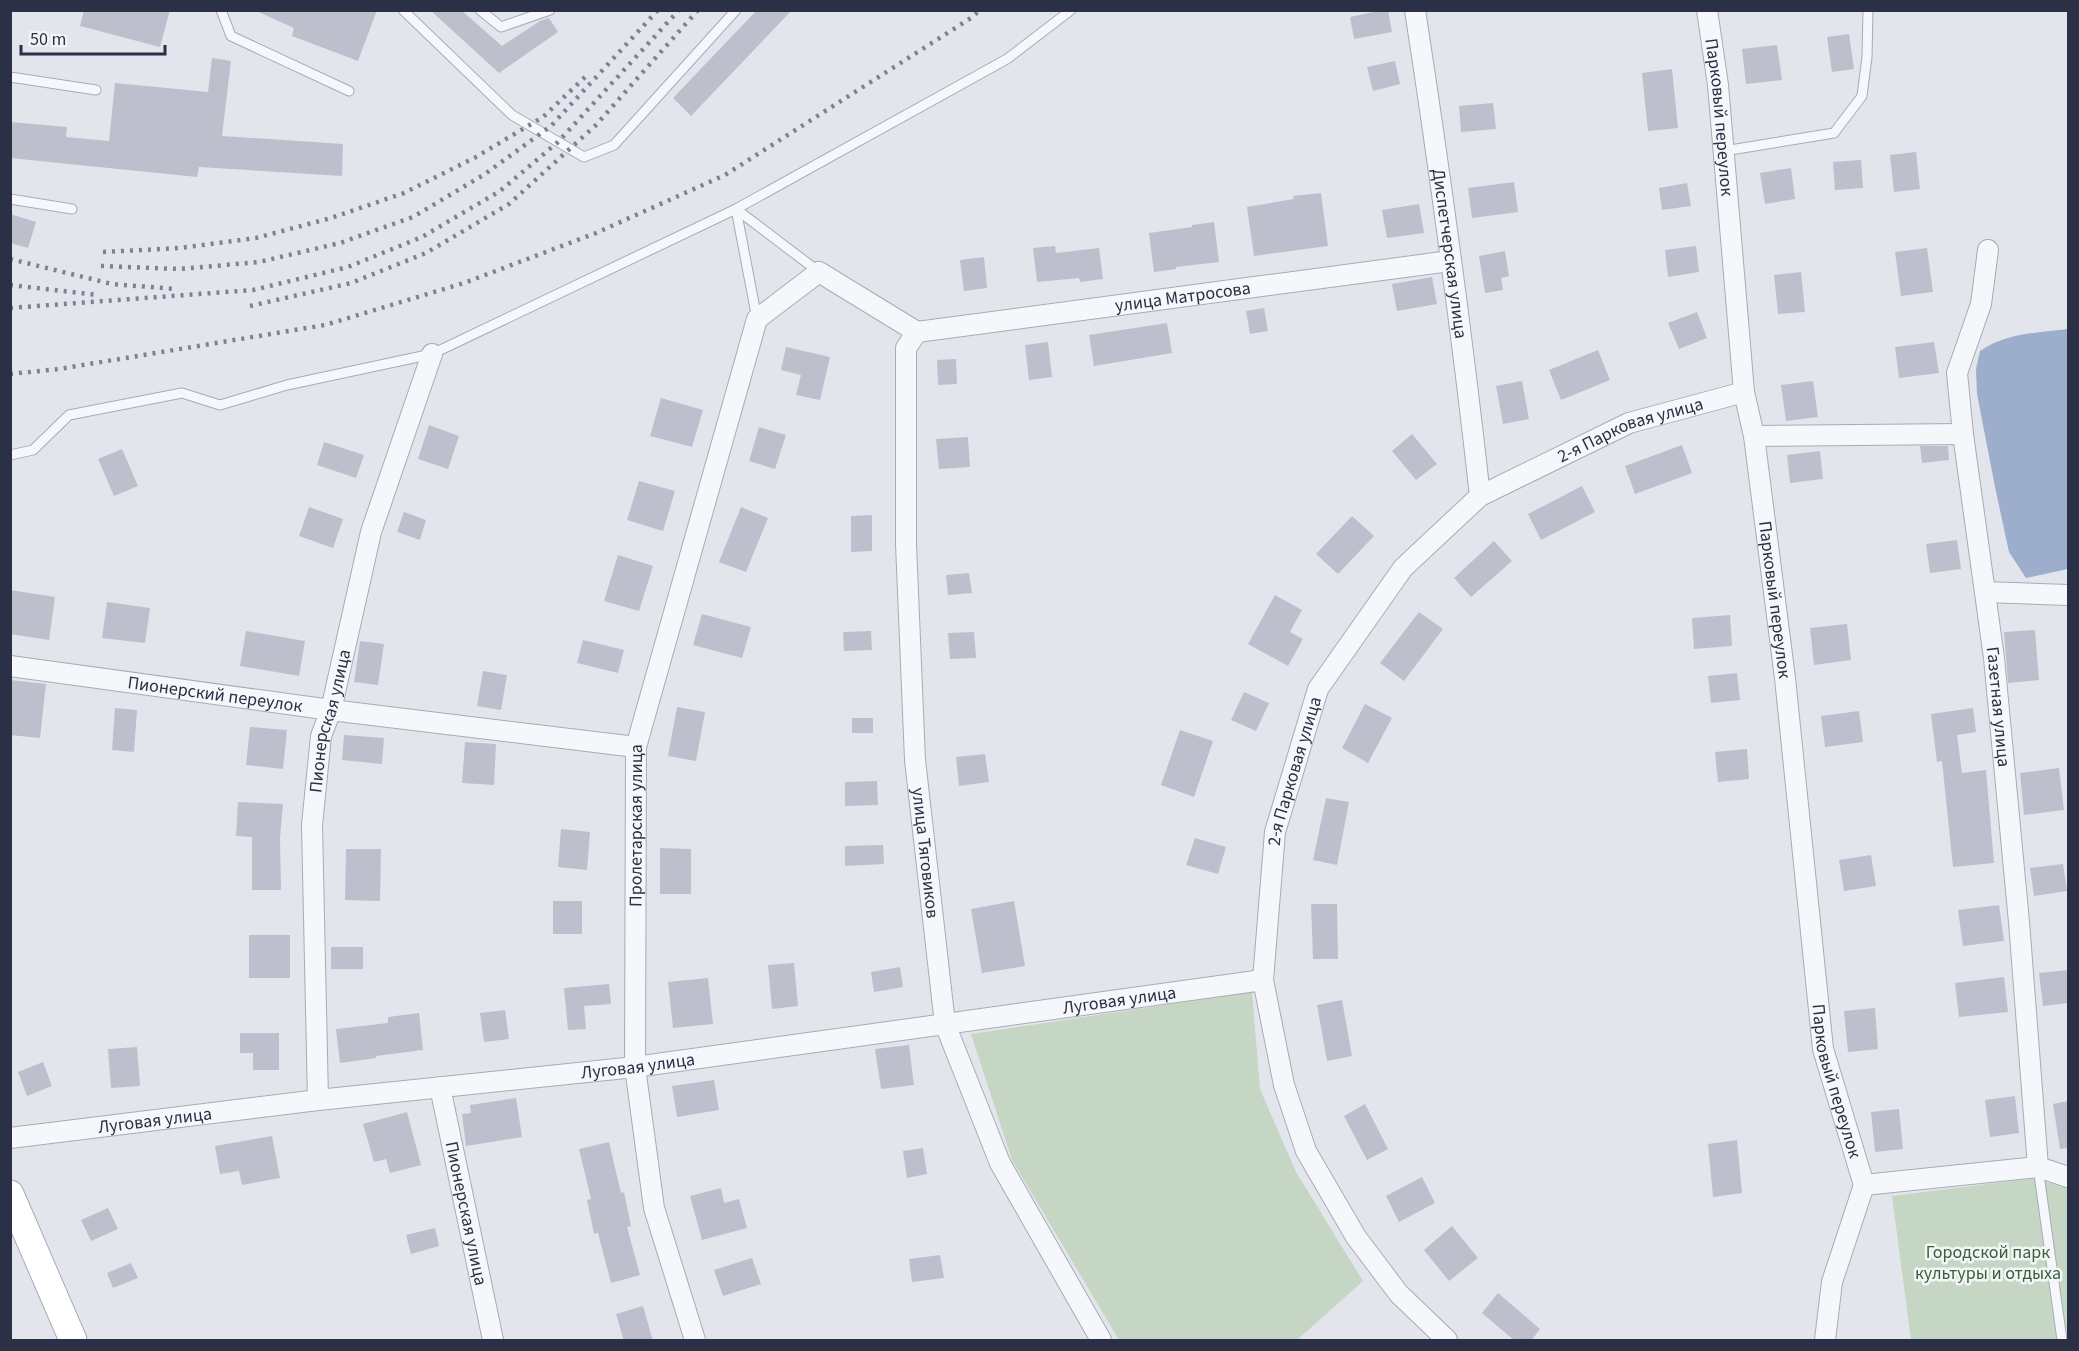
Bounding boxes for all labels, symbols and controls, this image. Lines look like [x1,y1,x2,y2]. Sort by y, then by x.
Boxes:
scale bar [21,18,165,56]
text: 50 m [30,27,66,52]
street label: Парковый переулок [1699,37,1740,197]
street label: Диспетчерская улица [1426,167,1474,340]
street label: улица Матросова [1113,275,1252,318]
street label: 2-я Парковая улица [1553,391,1706,469]
street label: Парковый переулок [1752,519,1797,680]
street label: Газетная улица [1980,645,2017,768]
street label: Пионерская улица [303,647,357,794]
street label: Пионерский переулок [126,670,304,718]
street label: 2-я Парковая улица [1261,694,1328,847]
street label: Пролетарская улица [623,744,649,907]
street label: улица Тяговиков [906,786,945,919]
street label: Луговая улица [1061,980,1178,1020]
street label: Парковый переулок [1806,1003,1868,1161]
street label: Луговая улица [580,1046,696,1085]
street label: Луговая улица [97,1101,213,1140]
street label: Пионерская улица [439,1139,494,1288]
park label: Городской парк культуры и отдыха [1915,1240,2061,1286]

